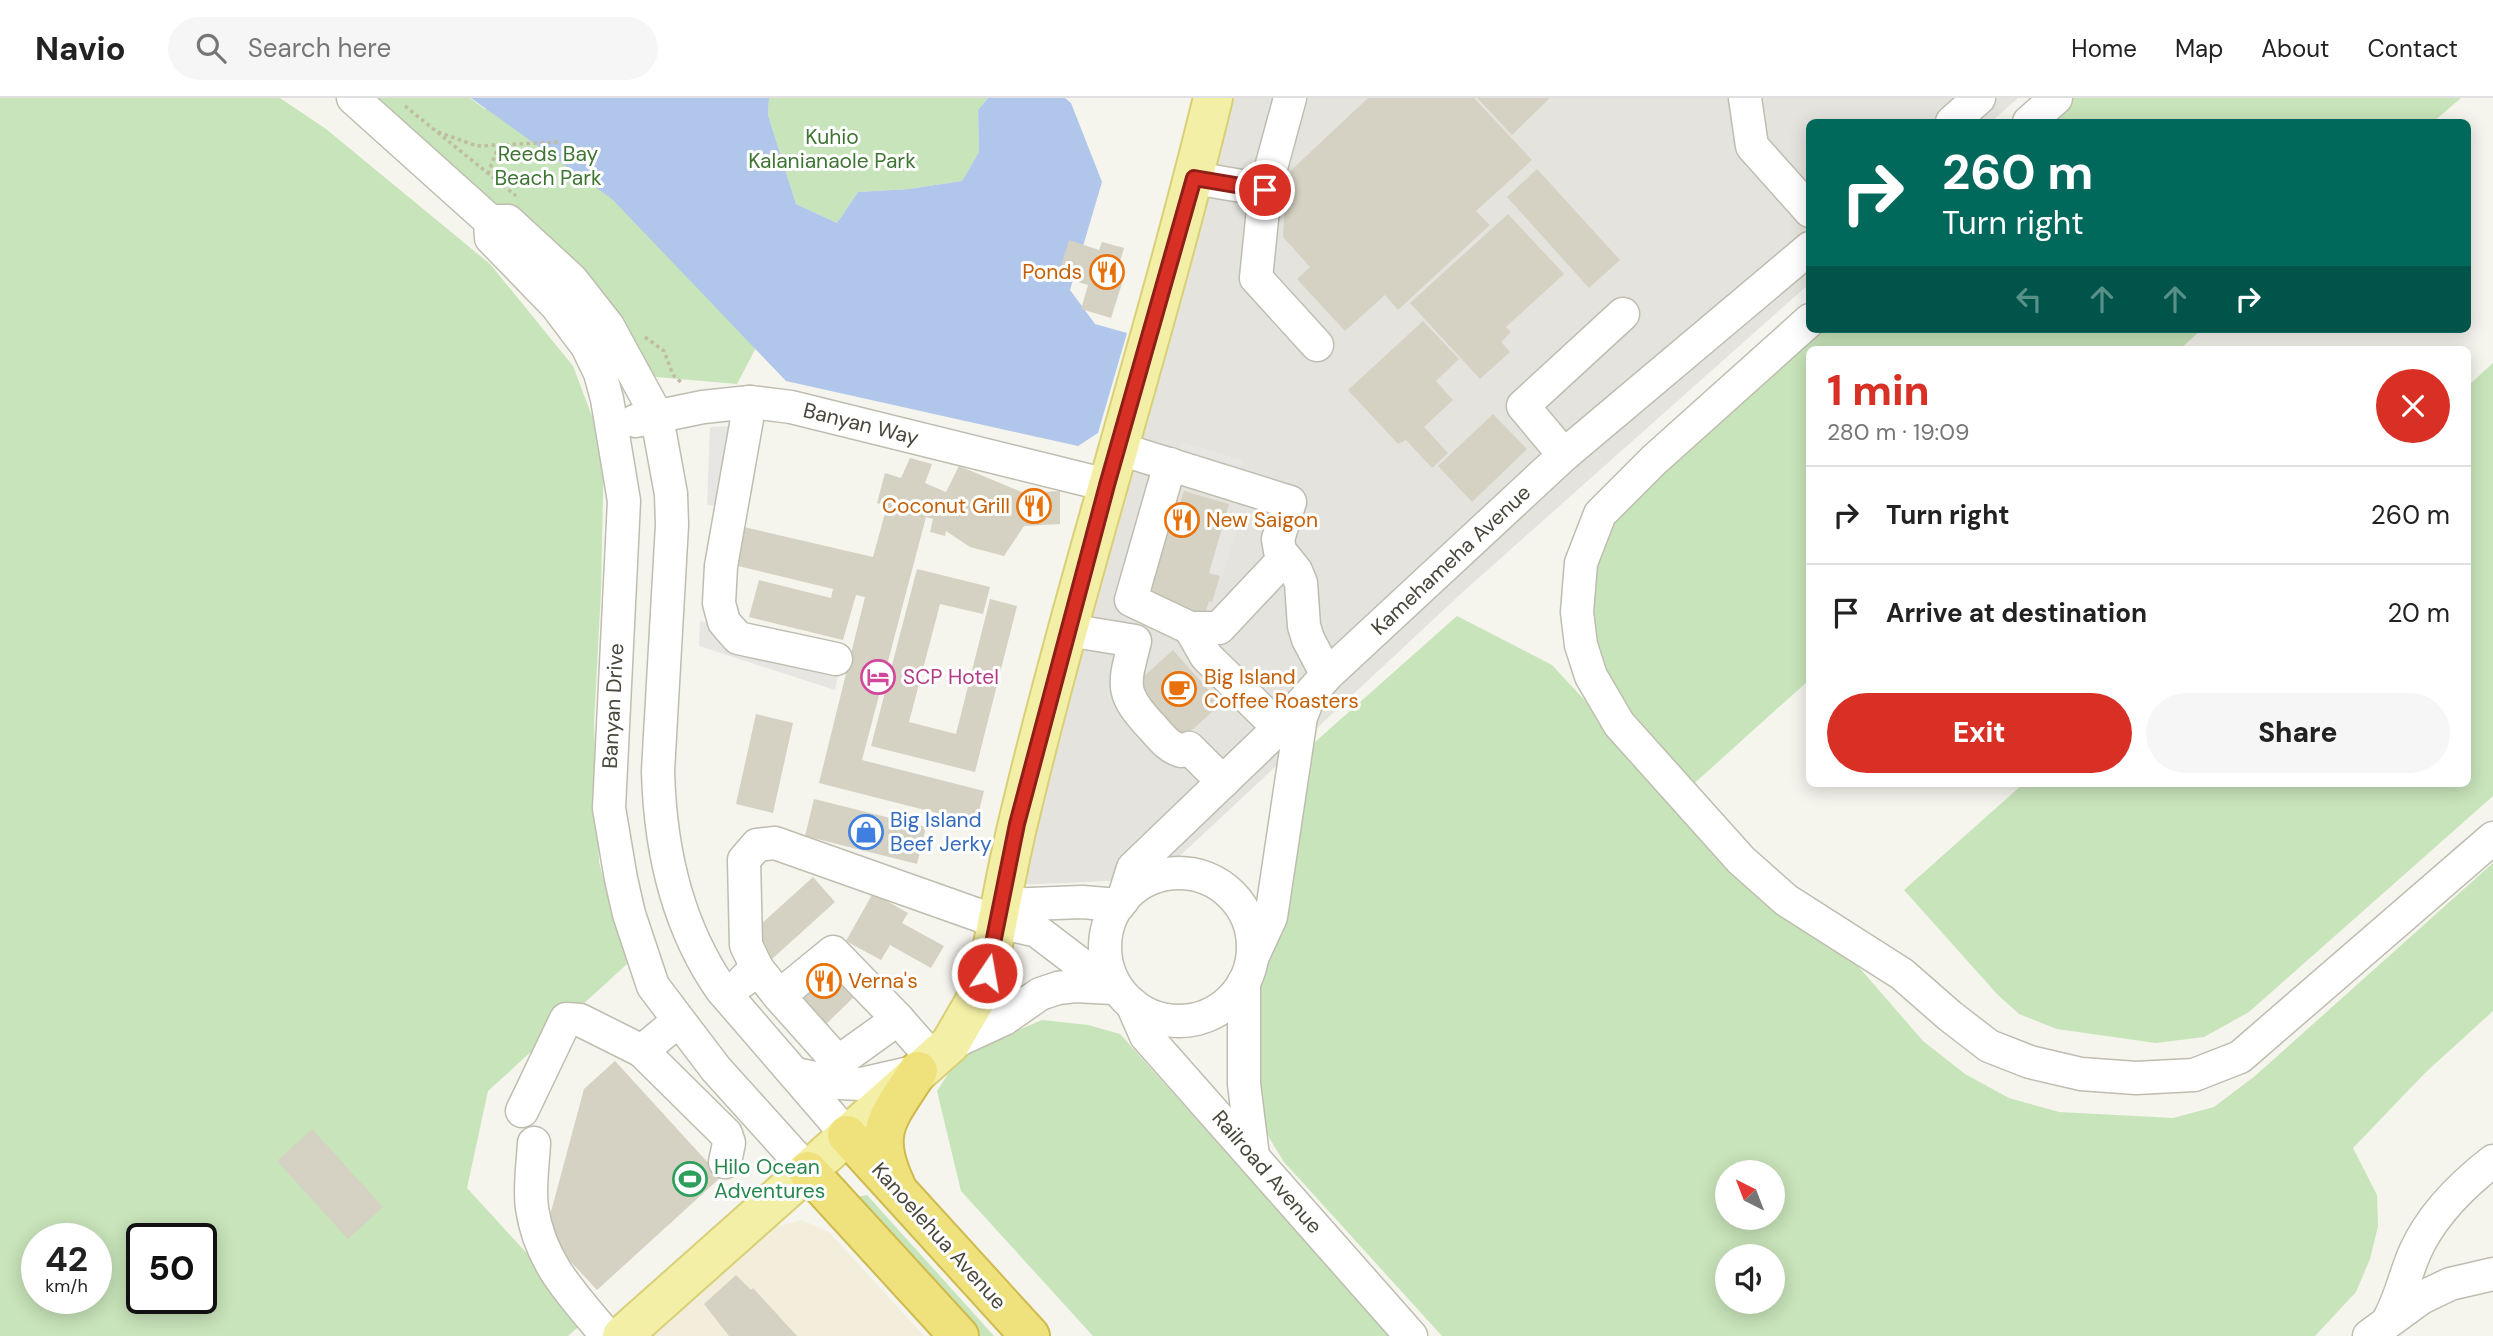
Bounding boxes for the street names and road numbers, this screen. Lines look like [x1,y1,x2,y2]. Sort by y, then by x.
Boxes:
street label: Banyan Way [800,396,922,452]
street label: Kamehameha Avenue [1365,479,1537,641]
street label: Banyan Drive [596,642,630,769]
street label: Railroad Avenue [1206,1104,1328,1240]
street label: Kanoelehua Avenue [865,1156,1013,1316]

